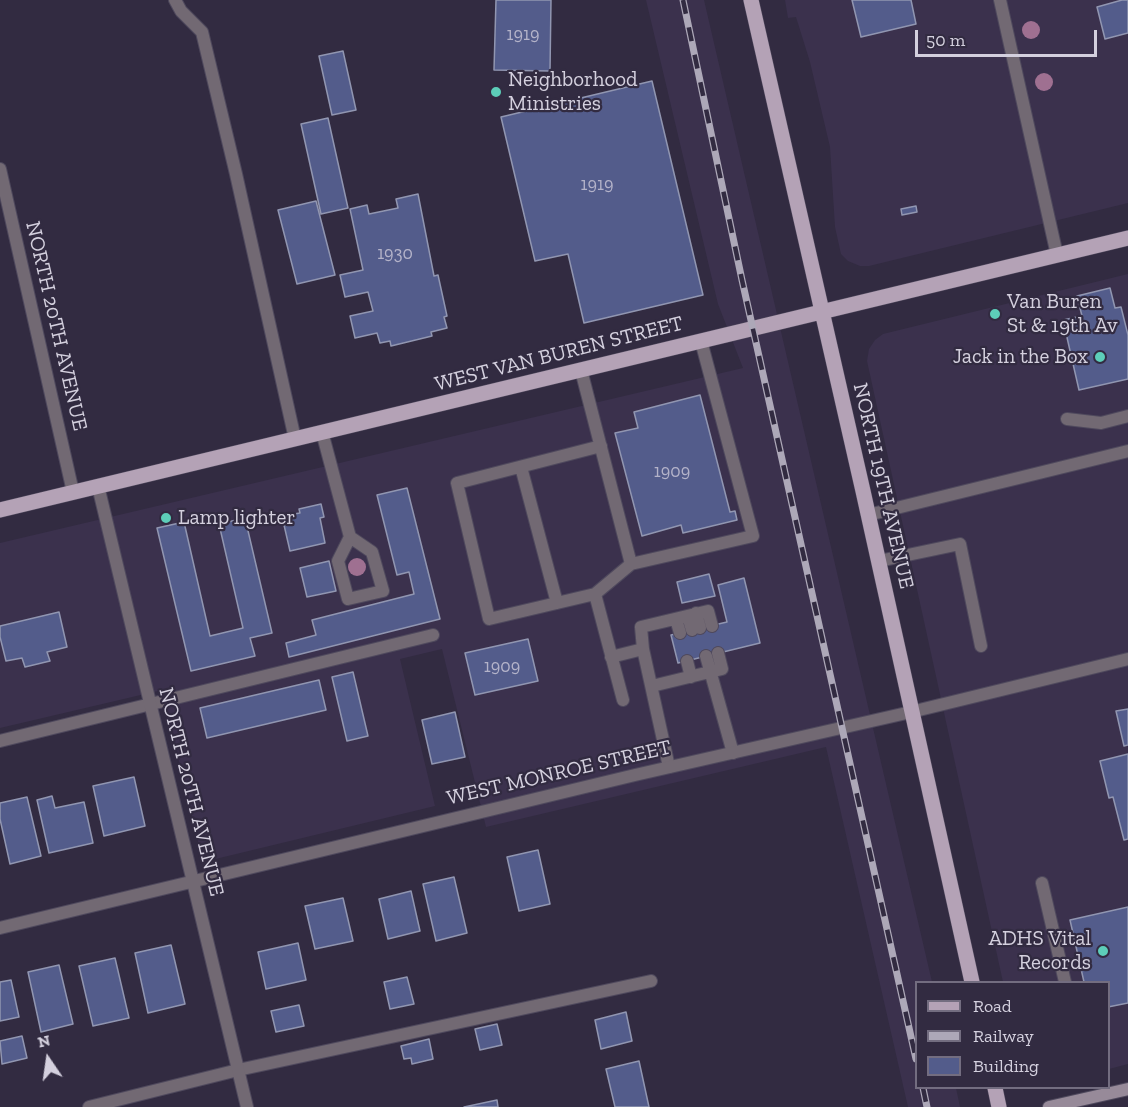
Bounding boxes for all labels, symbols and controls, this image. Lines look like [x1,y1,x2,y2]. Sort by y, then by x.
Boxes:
scale bar [918,18,1100,56]
house number: 1919 [507,24,539,46]
text: 50 m [926,29,965,51]
place label: Neighborhood Ministries [508,67,638,117]
marker: Neighborhood Ministries [489,85,503,99]
house number: 1919 [581,174,613,196]
street label: NORTH 20TH AVENUE [20,219,92,433]
house number: 1930 [377,243,413,265]
place label: Van Buren St & 19th Av [1007,289,1118,339]
marker: Van Buren St & 19th Av [988,307,1002,321]
street label: WEST VAN BUREN STREET [432,311,686,397]
place label: Jack in the Box [953,344,1088,370]
marker: Jack in the Box [1093,350,1107,364]
street label: NORTH 19TH AVENUE [847,381,919,591]
house number: 1909 [654,461,690,483]
place label: Lamp lighter [178,505,295,531]
marker: Lamp lighter [159,511,173,525]
house number: 1909 [484,656,520,678]
street label: NORTH 20TH AVENUE [153,685,229,899]
street label: WEST MONROE STREET [444,735,674,811]
place label: ADHS Vital Records [988,926,1091,976]
marker: ADHS Vital Records [1096,944,1110,958]
legend [915,981,1110,1089]
text: Road [973,995,1012,1017]
text: Railway [973,1025,1034,1047]
north arrow [18,1029,78,1089]
text: N [36,1030,52,1052]
text: Building [973,1055,1039,1077]

